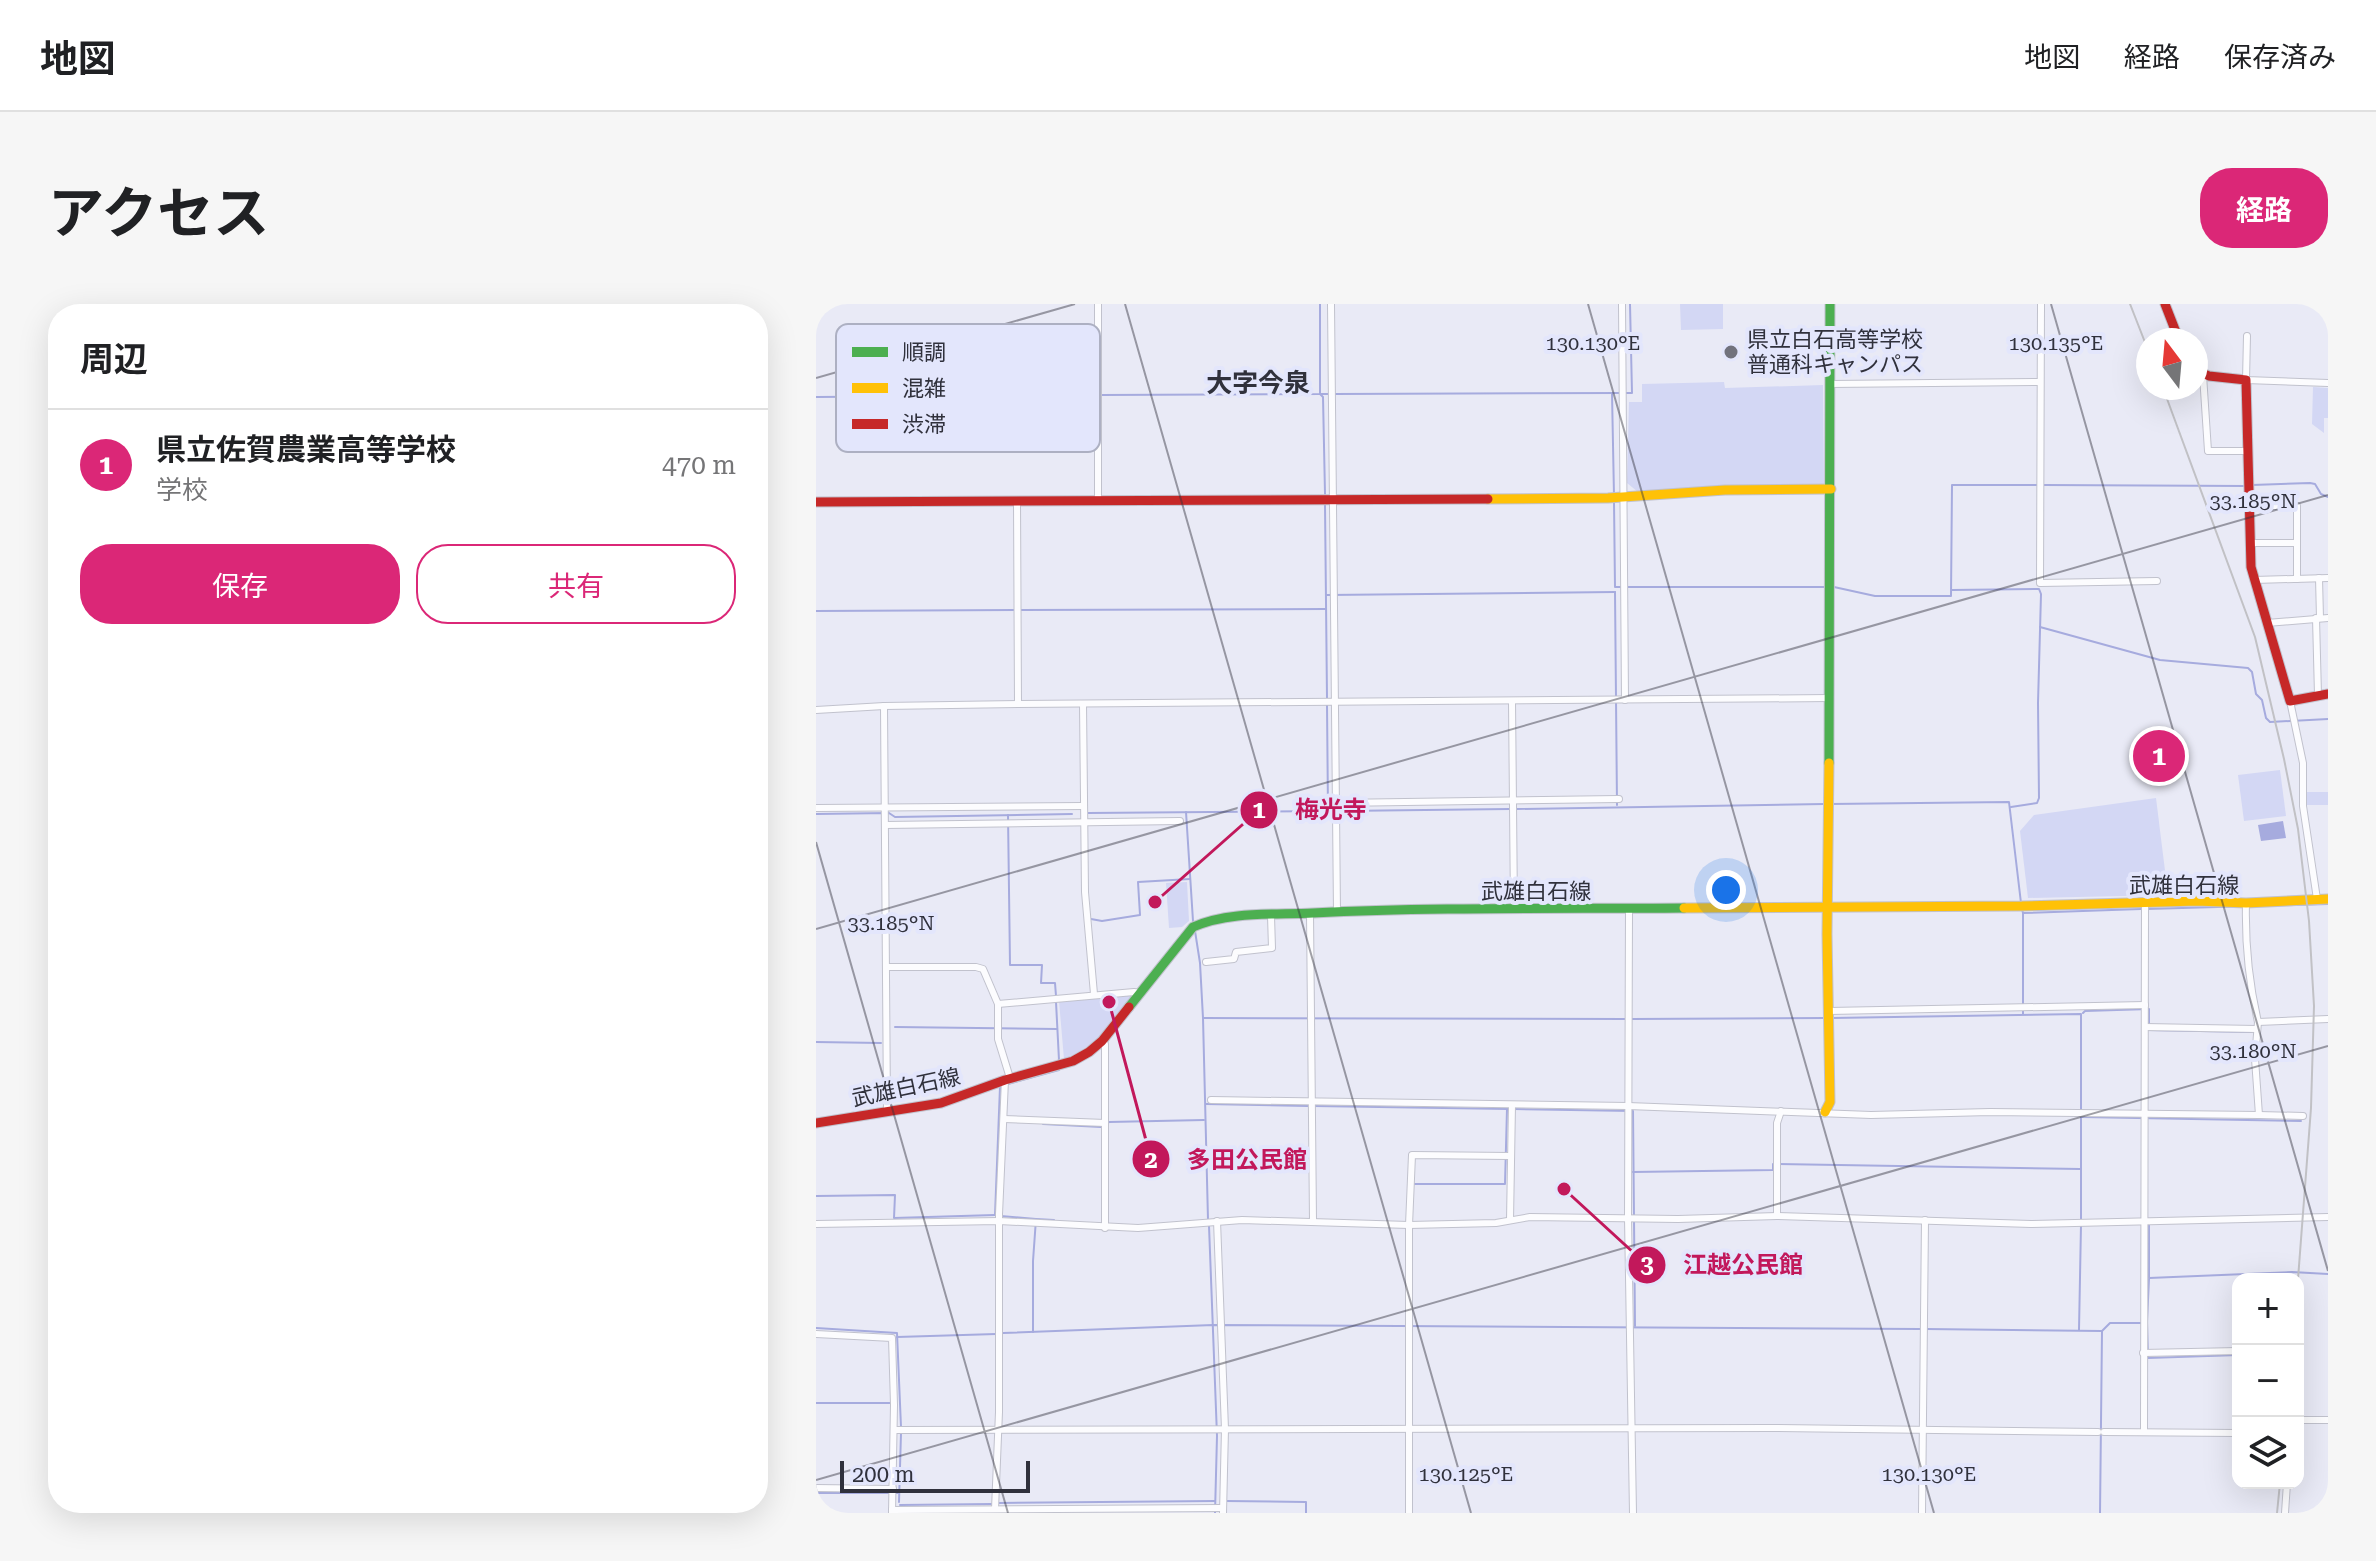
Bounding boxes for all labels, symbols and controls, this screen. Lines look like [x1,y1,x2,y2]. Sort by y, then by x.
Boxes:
text: 地図 [40,37,116,81]
text: 地図 [2024,41,2080,74]
text: 経路 [2124,41,2180,74]
text: 保存済み [2224,41,2336,74]
button: 経路 [2200,168,2328,248]
text: アクセス [48,181,269,247]
legend [836,324,1100,452]
place label: 県立白石高等学校 普通科キャンパス [1747,327,1923,377]
north arrow [2136,328,2208,400]
text: 130.130°E [1546,331,1640,355]
text: 130.135°E [2009,331,2103,355]
text: 周辺 [80,339,148,379]
text: 順調 [902,340,946,365]
marker: 県立白石高等学校 普通科キャンパス [1722,343,1740,361]
district label: 大字今泉 [1206,368,1310,398]
text: 混雑 [902,376,946,401]
text: 渋滞 [902,412,946,437]
text: 県立佐賀農業高等学校 [156,432,456,467]
text: 1 [99,450,113,480]
text: 470 m [662,450,736,480]
text: 学校 [156,475,208,505]
text: 33.185°N [2210,489,2296,513]
button: 保存 [80,544,400,624]
button: 共有 [416,544,736,624]
pin: 1 [2133,726,2185,786]
callout: 梅光寺 [1239,786,1383,834]
text: 1 [1252,796,1266,824]
text: 梅光寺 [1295,796,1367,824]
your location [1706,870,1746,910]
street label: 武雄白石線 [2129,873,2239,898]
street label: 武雄白石線 [1481,879,1591,904]
text: 33.185°N [848,911,934,935]
text: 33.180°N [2210,1039,2296,1063]
street label: 武雄白石線 [850,1064,963,1111]
callout: 多田公民館 [1131,1135,1323,1183]
text: 2 [1144,1146,1158,1174]
text: 多田公民館 [1187,1146,1307,1174]
callout: 江越公民館 [1627,1241,1819,1289]
text: 3 [1640,1251,1654,1279]
text: 江越公民館 [1683,1251,1803,1279]
map controls [2232,1273,2304,1489]
button: + [2232,1273,2304,1345]
button: − [2232,1345,2304,1417]
button: layers [2232,1417,2304,1489]
scale bar [840,1457,1030,1493]
text: 200 m [852,1462,915,1487]
text: 130.125°E [1419,1462,1513,1486]
text: 130.130°E [1882,1462,1976,1486]

